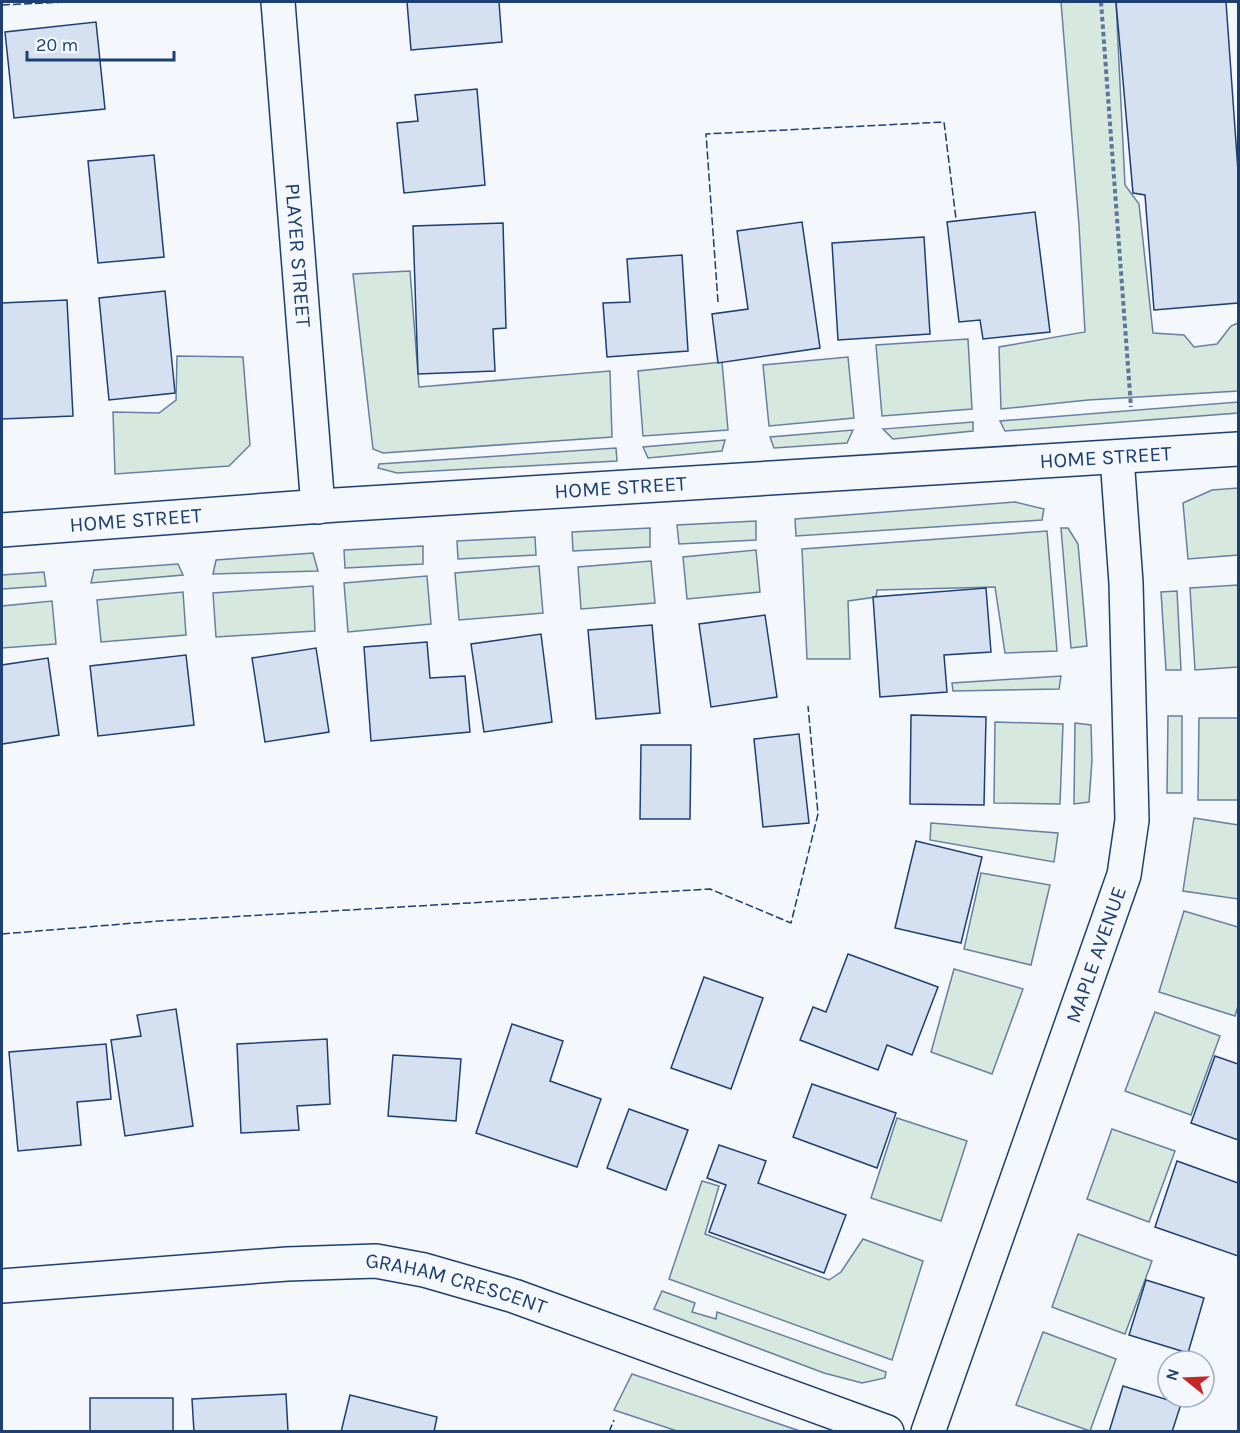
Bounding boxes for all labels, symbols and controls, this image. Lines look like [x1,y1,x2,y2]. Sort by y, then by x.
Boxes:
scale bar [27,24,174,62]
text: 20 m [36,34,78,56]
street label: PLAYER STREET [280,182,316,329]
street label: HOME STREET [1039,441,1173,473]
street label: HOME STREET [554,471,688,503]
street label: HOME STREET [69,503,203,537]
street label: MAPLE AVENUE [1061,883,1131,1026]
street label: GRAHAM CRESCENT [365,1249,551,1319]
north arrow [1156,1349,1216,1409]
text: N [1161,1366,1183,1383]

